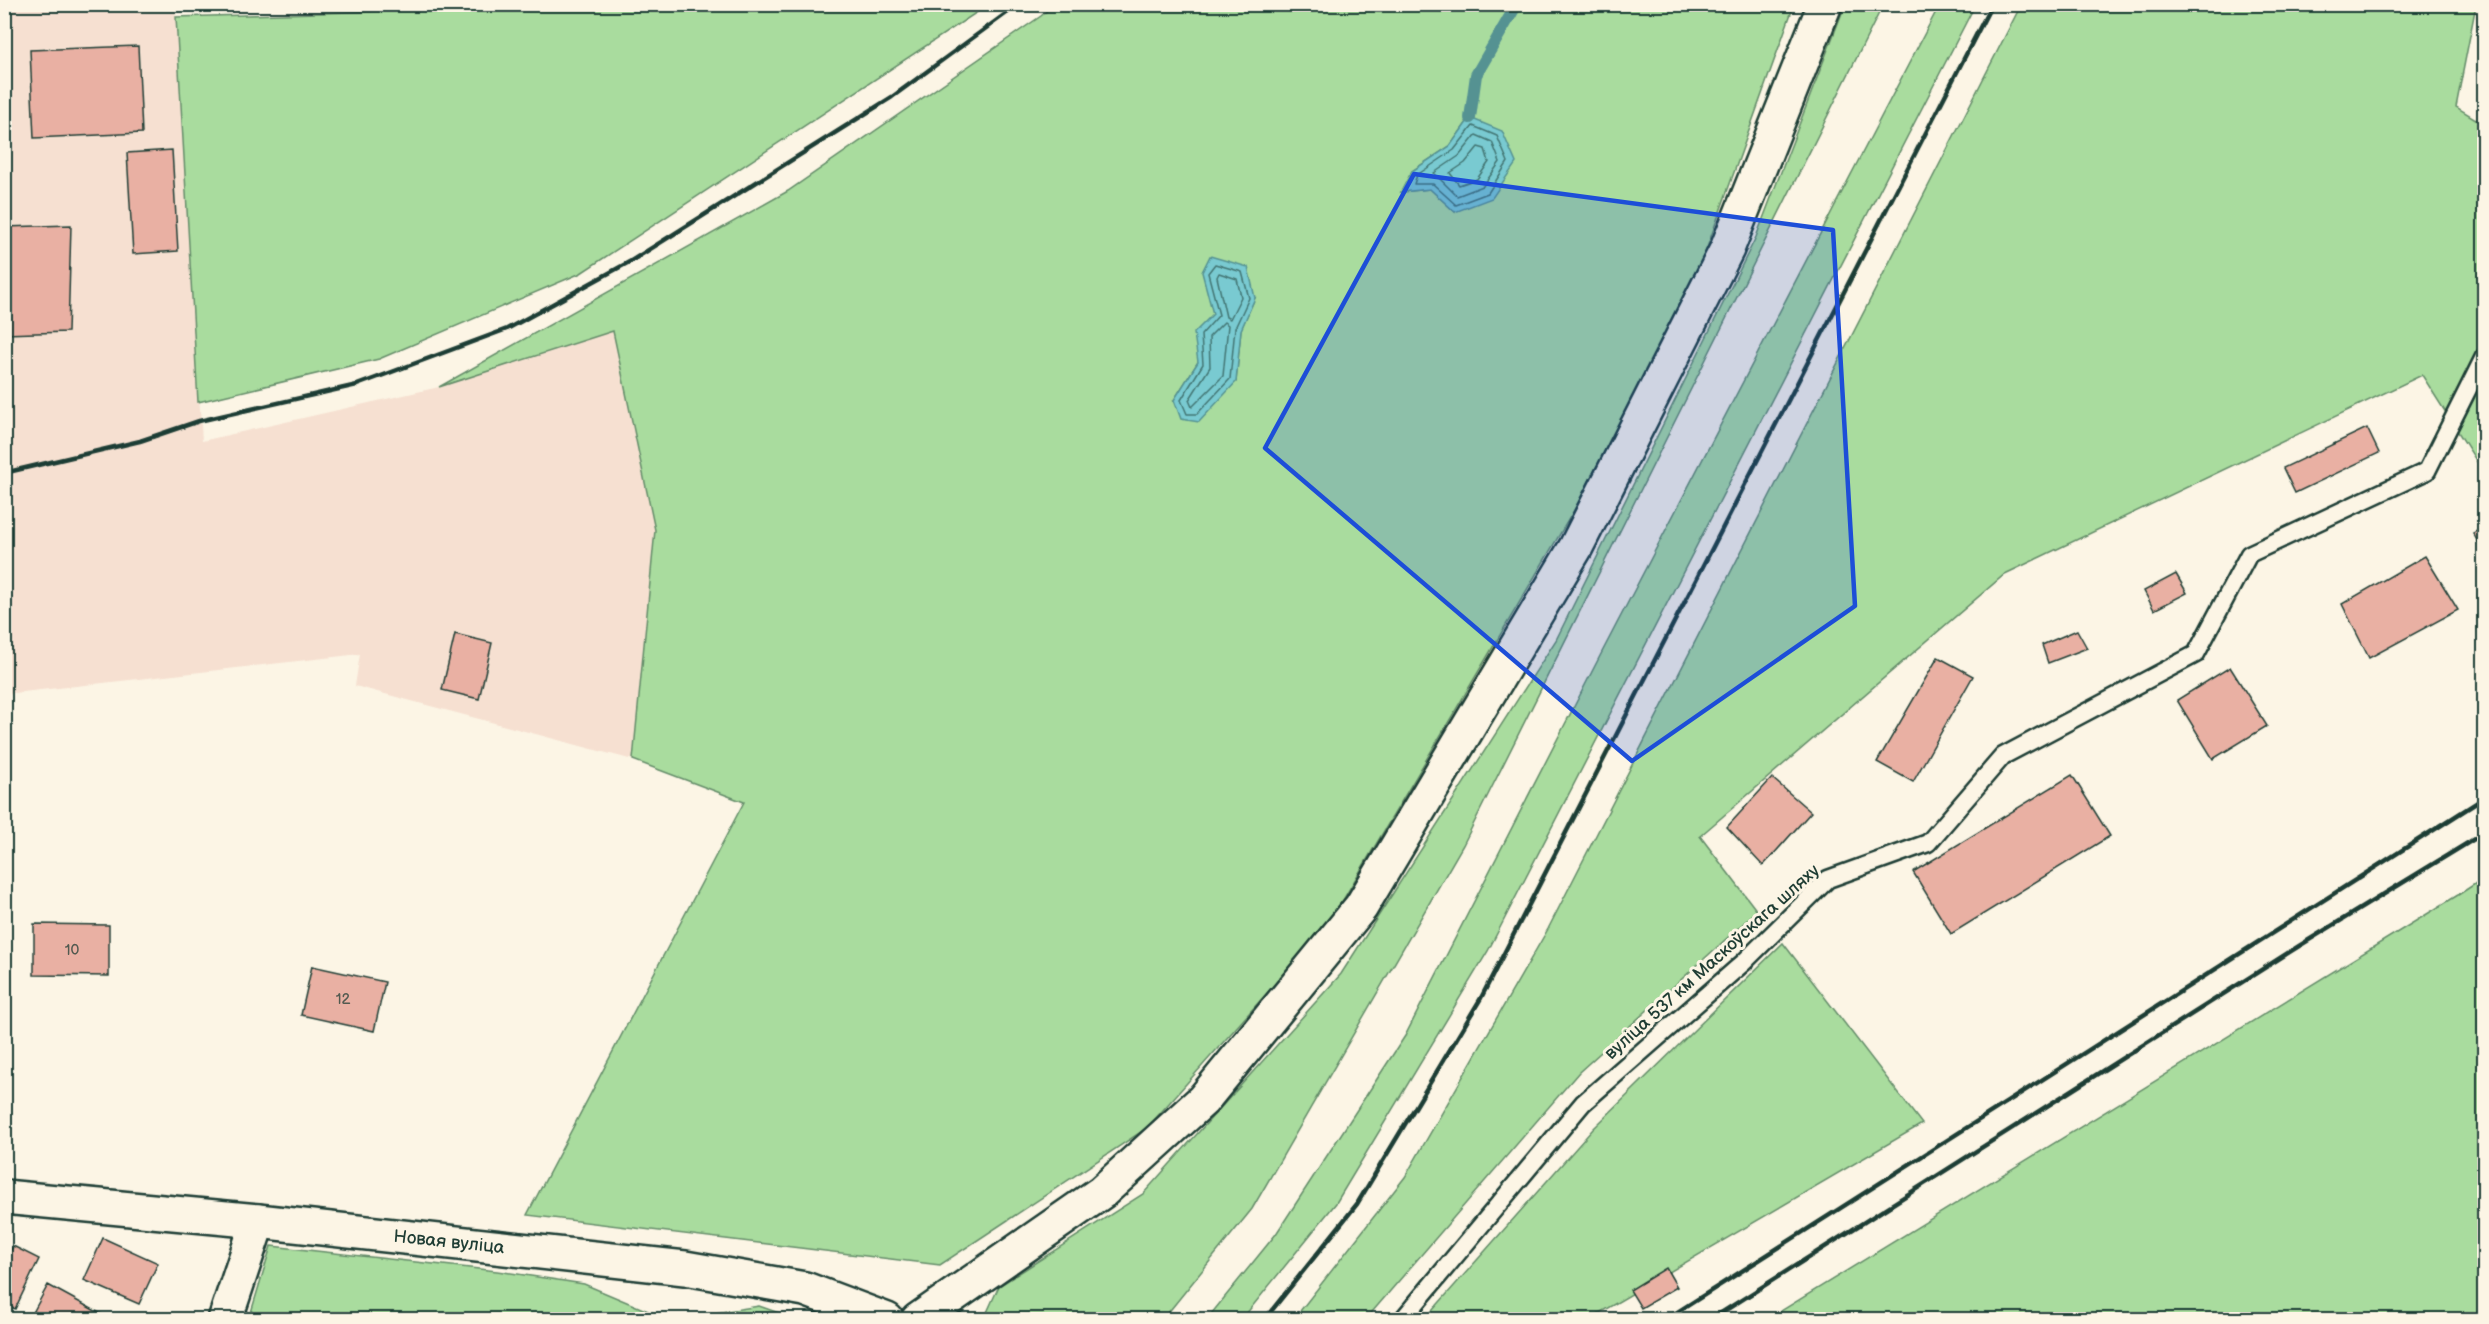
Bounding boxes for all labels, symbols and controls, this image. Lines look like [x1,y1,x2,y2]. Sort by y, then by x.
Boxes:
street label: вуліца 537 км Маскоўскага шляху [1600,860,1824,1064]
house number: 10 [65,941,79,960]
house number: 12 [336,990,350,1009]
street label: Новая вуліца [393,1226,506,1258]

